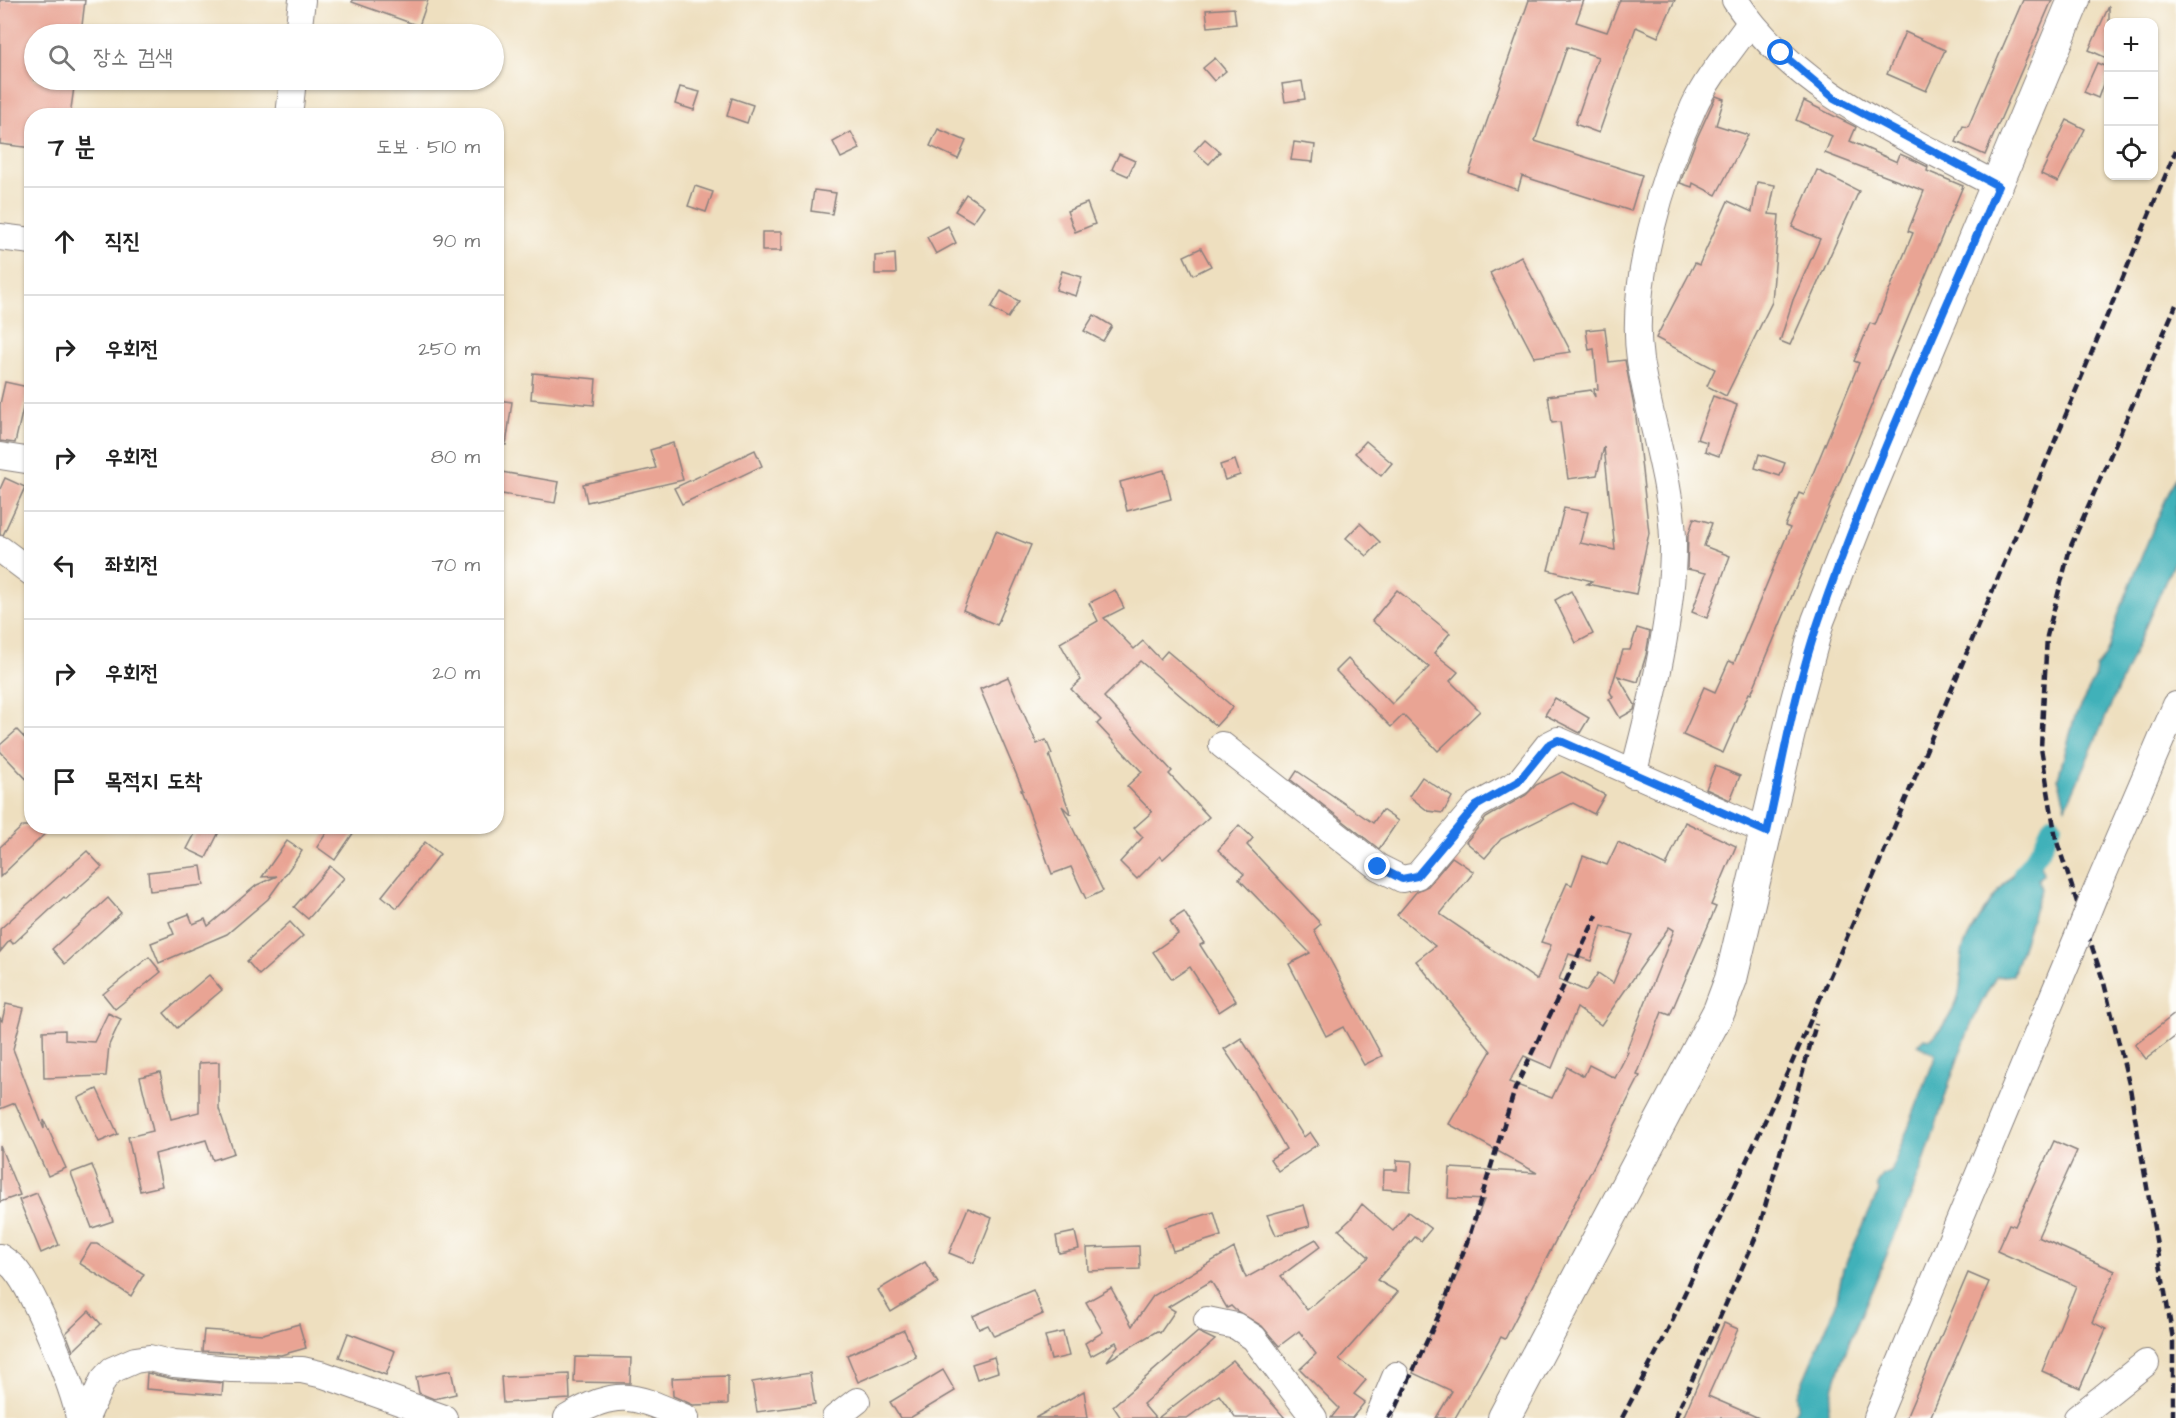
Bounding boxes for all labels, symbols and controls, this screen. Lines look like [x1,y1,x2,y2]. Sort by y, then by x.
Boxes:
map controls [2104,18,2158,180]
button: + [2104,18,2158,72]
search box [24,24,504,90]
route start [1767,39,1793,65]
icon: search [45,41,78,74]
text: 장소 검색 [93,42,173,73]
button: − [2104,72,2158,126]
button: locate [2104,126,2158,180]
text: 7 분 [48,129,95,165]
text: 도보 · 510 m [376,133,480,161]
icon: ahead [48,225,81,258]
text: 직진 [105,226,140,257]
text: 90 m [432,227,480,255]
icon: right [48,333,81,366]
text: 우회전 [105,334,158,365]
text: 250 m [418,335,480,363]
icon: right [48,441,81,474]
text: 우회전 [105,442,158,473]
text: 80 m [431,443,480,471]
icon: left [48,549,81,582]
text: 좌회전 [105,550,158,581]
text: 70 m [432,551,480,579]
icon: right [48,657,81,690]
text: 우회전 [105,658,158,689]
text: 20 m [432,659,480,687]
icon: arrive [48,765,81,798]
text: 목적지 도착 [105,766,202,797]
route end [1364,853,1390,879]

